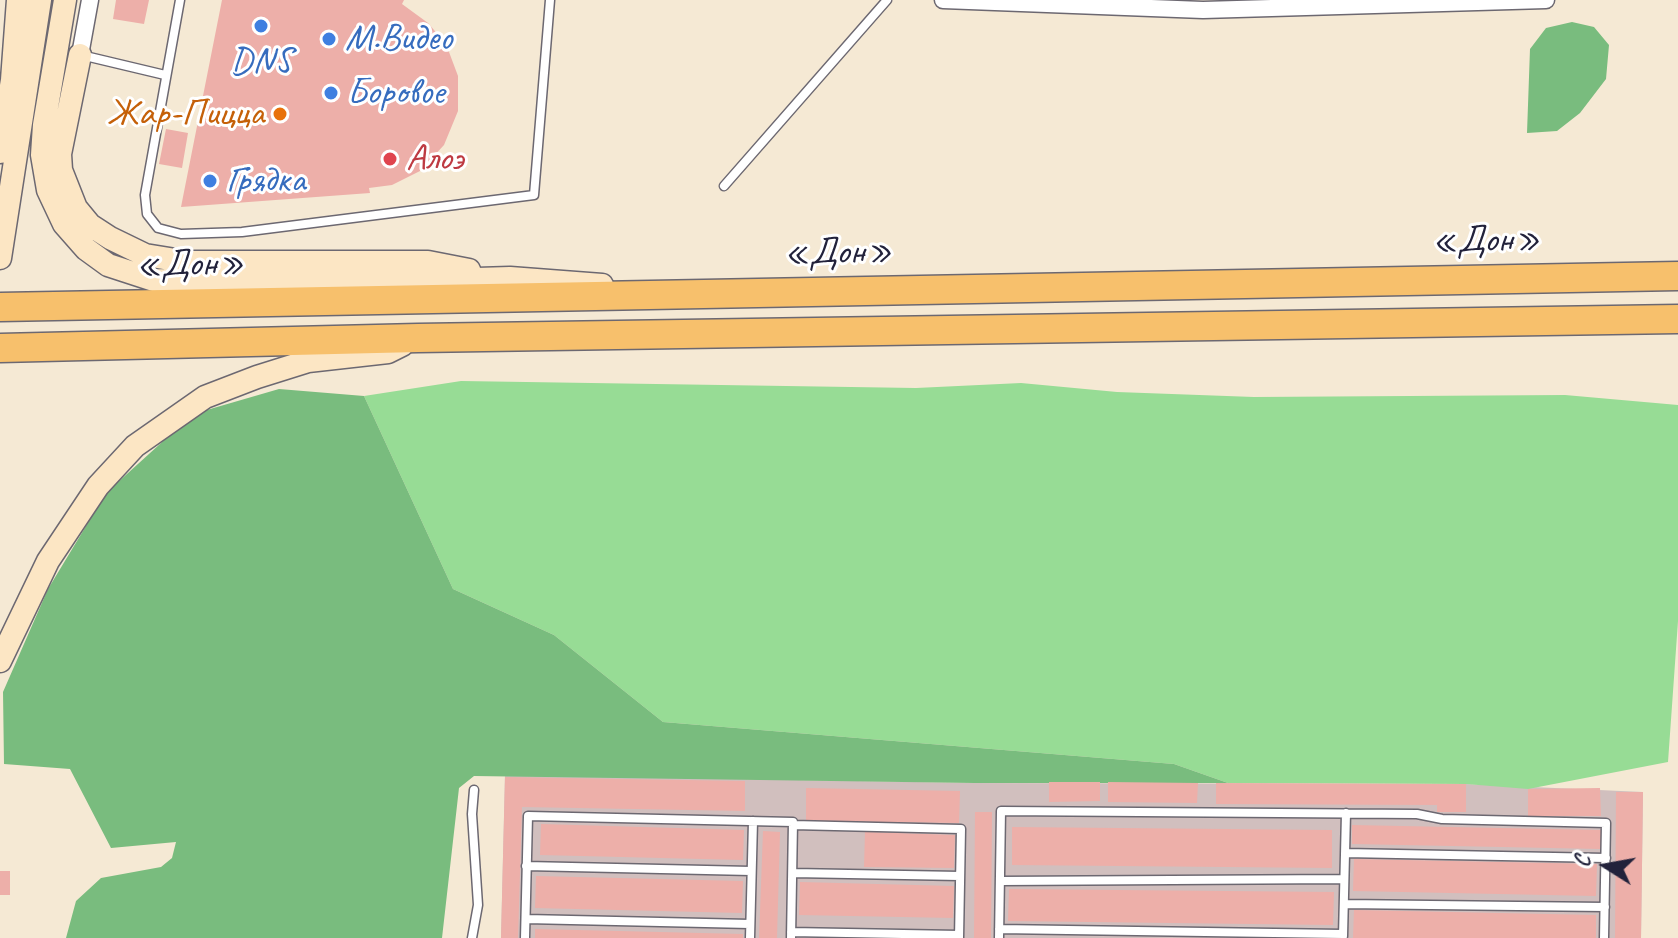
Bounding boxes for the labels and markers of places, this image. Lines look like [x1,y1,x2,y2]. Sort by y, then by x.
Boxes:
place label: М.Видео [345,16,452,62]
marker: DNS [252,17,270,35]
marker: М.Видео [320,30,338,48]
place label: DNS [230,39,292,85]
place label: Боровое [347,70,444,116]
marker: Боровое [322,84,340,102]
place label: Жар-Пицца [107,91,264,137]
marker: Жар-Пицца [271,105,289,123]
place label: Алоэ [406,136,463,182]
marker: Алоэ [381,150,399,168]
place label: Грядка [226,158,305,204]
marker: Грядка [201,172,219,190]

